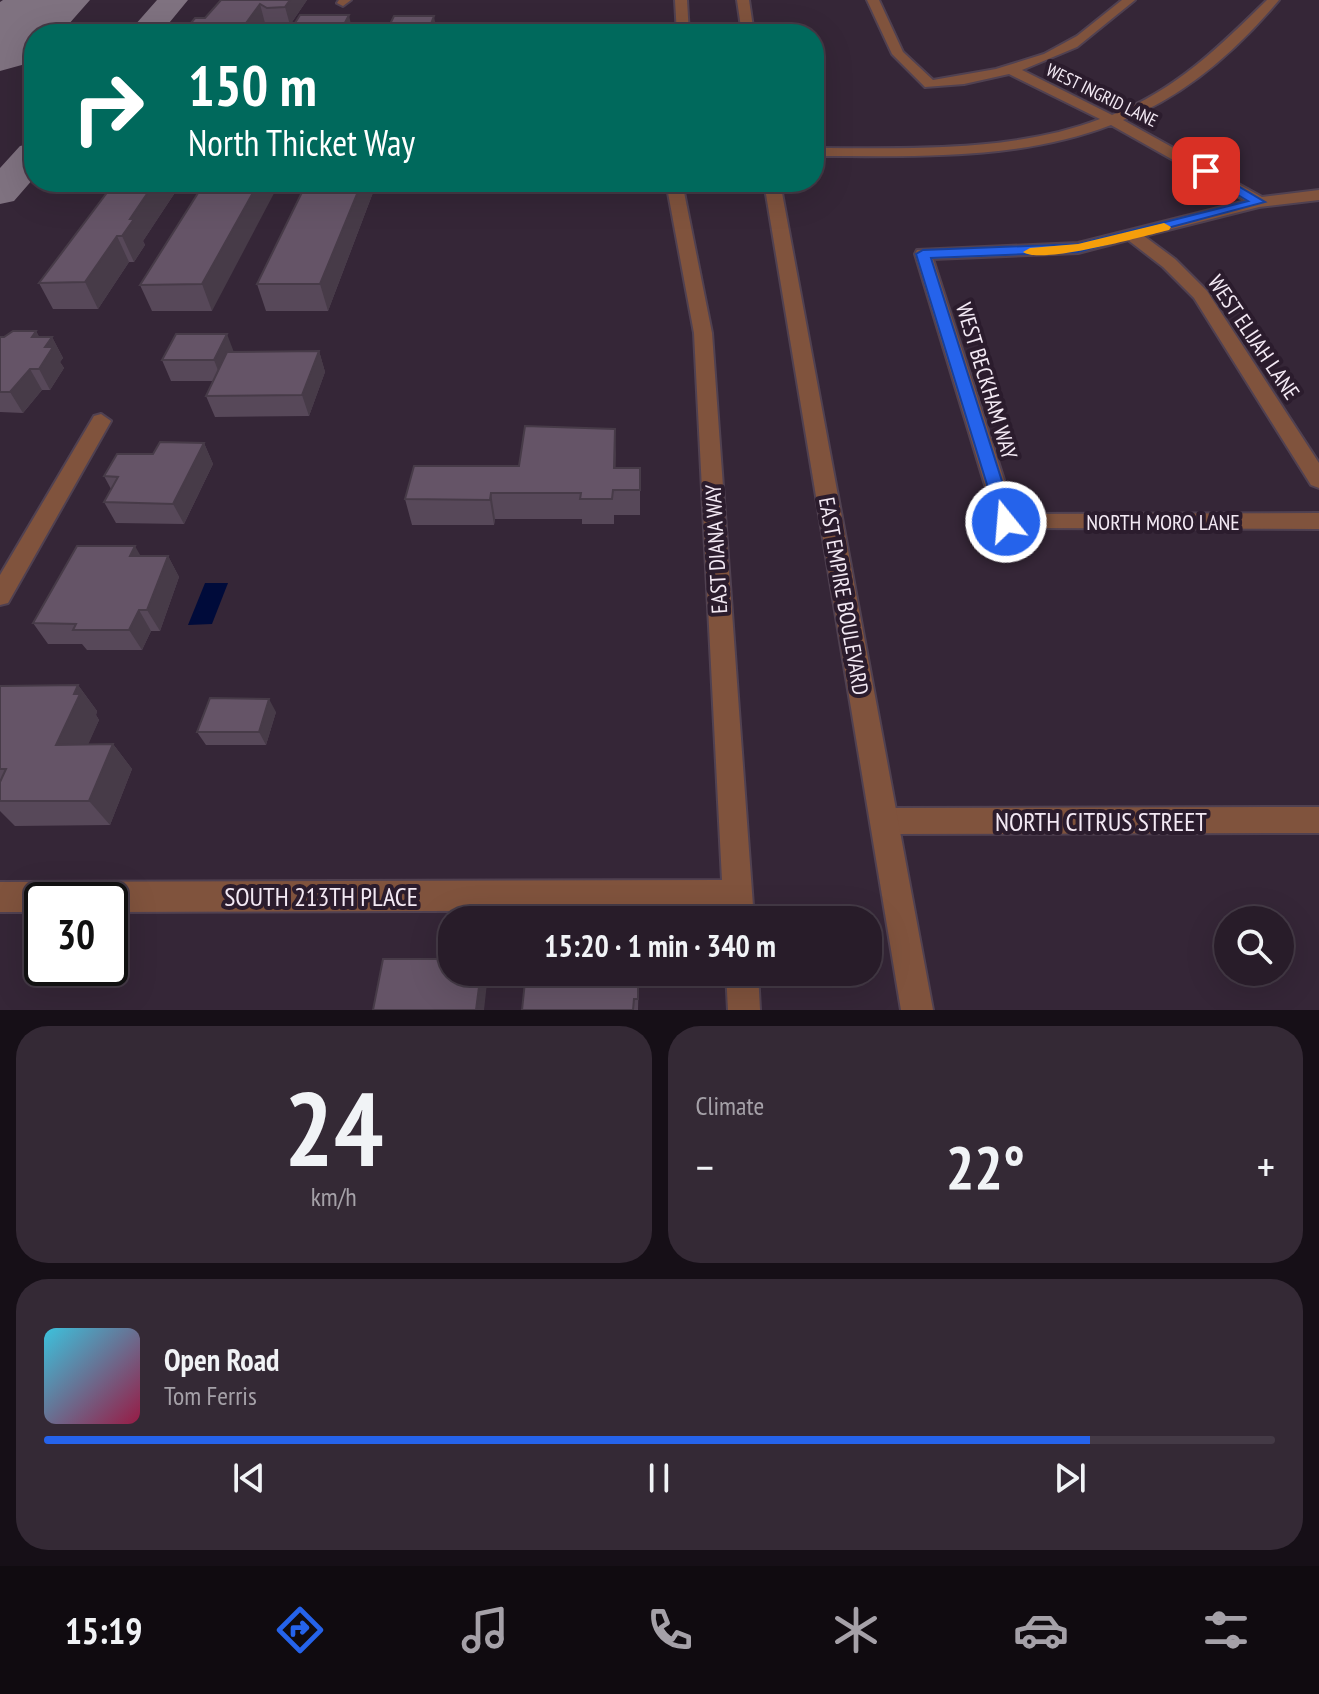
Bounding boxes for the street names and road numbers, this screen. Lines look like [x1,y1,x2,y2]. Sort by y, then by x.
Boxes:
street label: WEST INGRID LANE [1043,58,1161,132]
street label: WEST ELIJAH LANE [1202,269,1306,405]
street label: WEST BECKHAM WAY [950,299,1024,463]
street label: EAST DIANA WAY [699,484,733,614]
street label: EAST EMPIRE BOULEVARD [813,495,875,697]
street label: NORTH MORO LANE [1086,508,1240,536]
street label: NORTH CITRUS STREET [995,805,1207,838]
street label: SOUTH 213TH PLACE [224,880,418,913]

